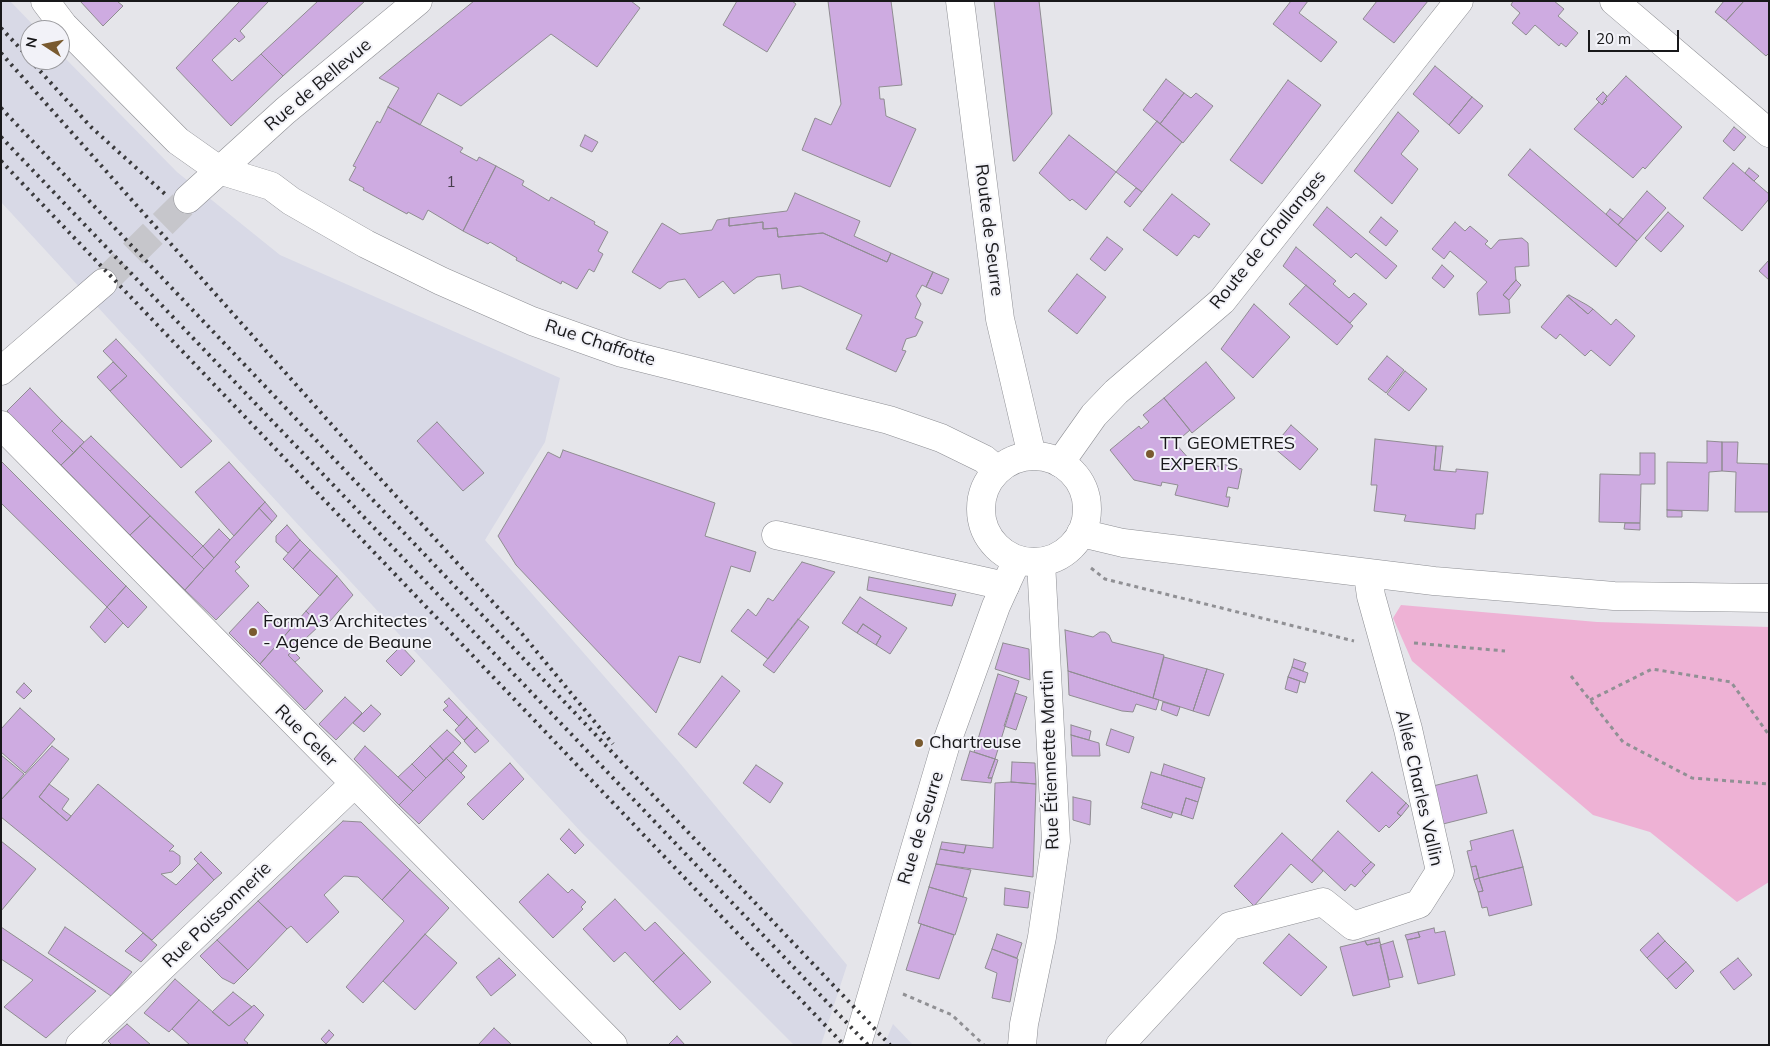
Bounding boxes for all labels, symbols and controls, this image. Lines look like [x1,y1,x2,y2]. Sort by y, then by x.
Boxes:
north arrow [20,20,70,70]
scale bar [1590,20,1681,52]
text: 20 m [1596,29,1631,48]
street label: Rue de Bellevue [260,34,376,136]
text: N [21,35,41,49]
street label: Route de Seurre [970,163,1008,297]
street label: Route de Challanges [1205,166,1331,314]
house number: 1 [447,173,455,191]
street label: Rue Chaffotte [542,315,658,371]
place label: TT GEOMETRES EXPERTS [1160,433,1295,476]
marker: TT GEOMETRES EXPERTS [1144,448,1156,460]
place label: FormA3 Architectes - Agence de Beaune [263,611,432,654]
marker: FormA3 Architectes - Agence de Beaune [247,626,259,638]
street label: Rue Étiennette Martin [1036,670,1064,850]
street label: Rue Celer [270,700,342,772]
street label: Allée Charles Vallin [1391,708,1447,868]
place label: Chartreuse [929,732,1021,754]
marker: Chartreuse [913,737,925,749]
street label: Rue de Seurre [894,769,948,887]
street label: Rue Poissonnerie [158,858,276,972]

